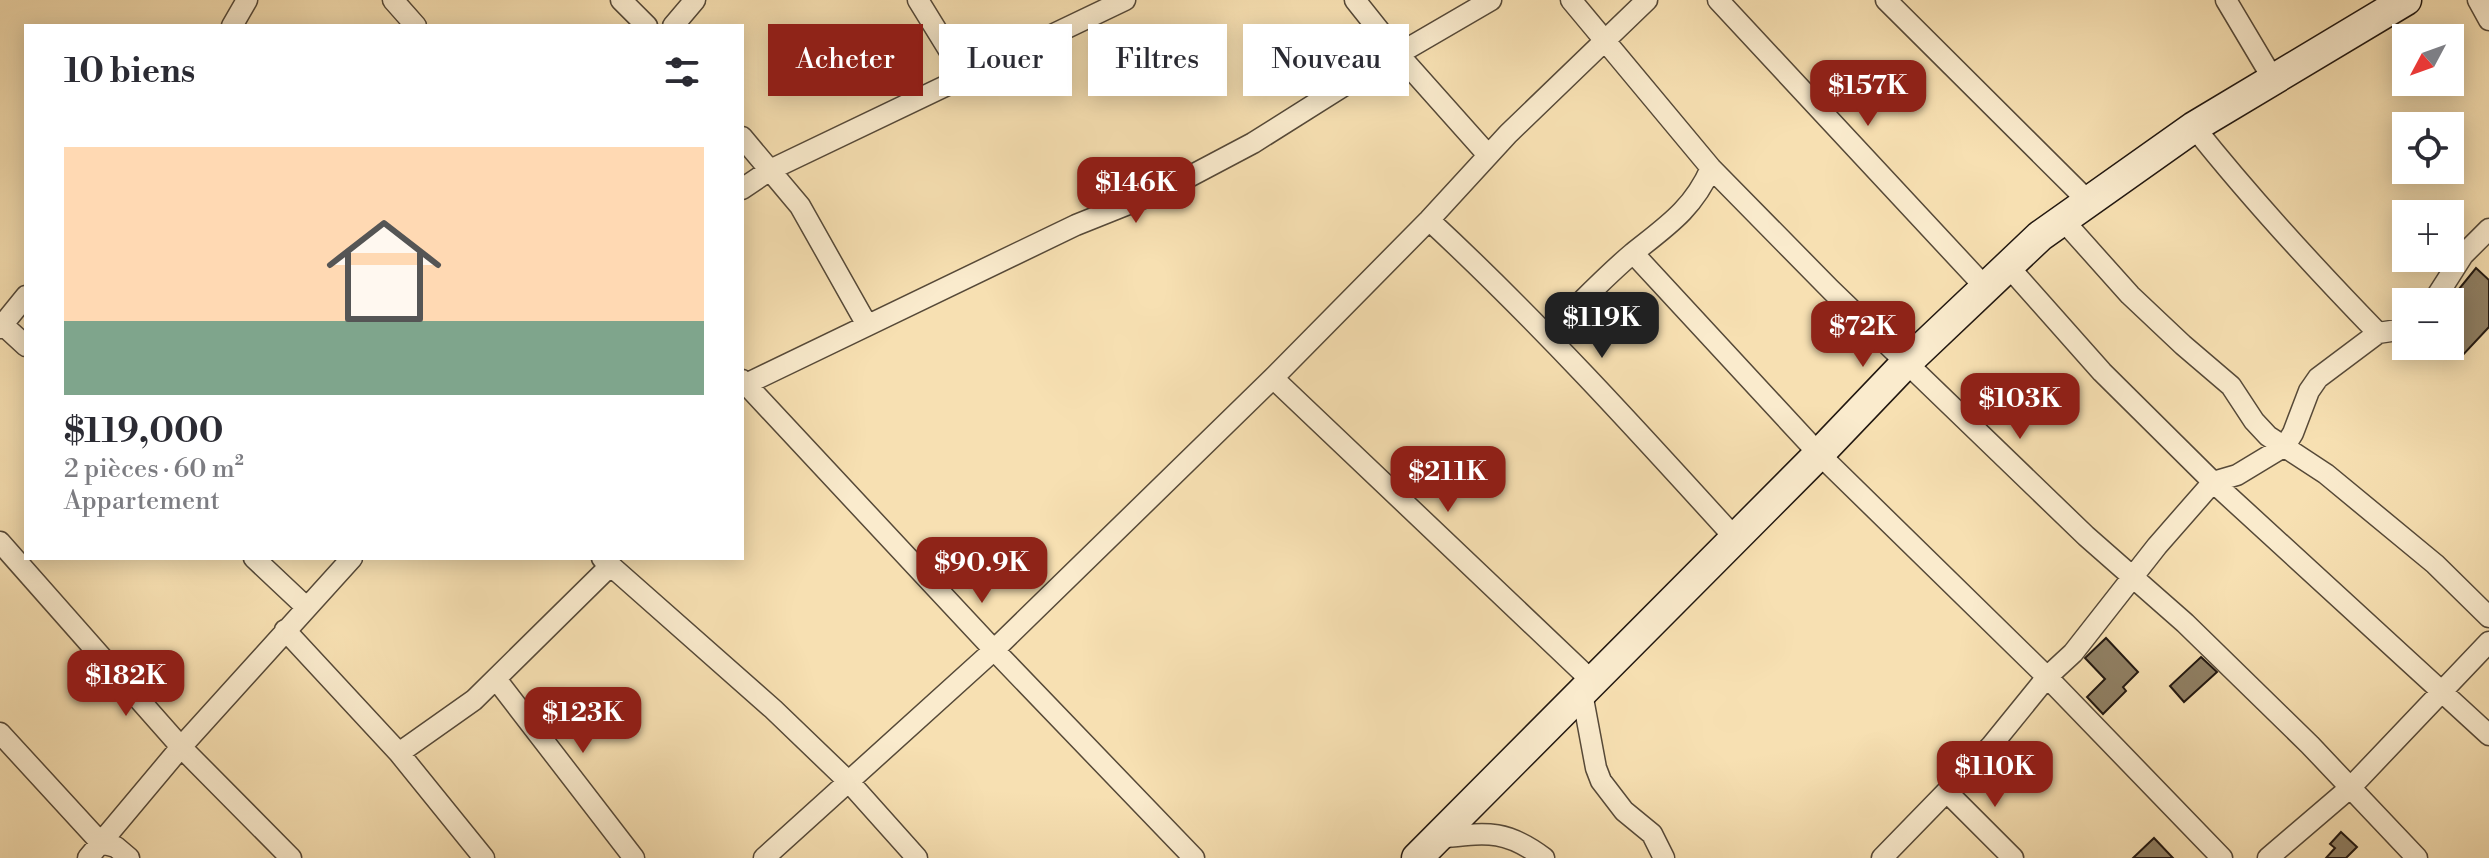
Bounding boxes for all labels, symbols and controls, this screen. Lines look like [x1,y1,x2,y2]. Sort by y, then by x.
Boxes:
chip: Acheter [768,24,923,96]
chip: Louer [939,24,1072,96]
chip: Filtres [1088,24,1227,96]
chip: Nouveau [1243,24,1409,96]
north arrow [2392,24,2464,96]
map controls [2392,24,2464,360]
icon: filters [660,50,704,94]
text: 10 biens [64,51,195,93]
pin: $157K [1812,60,1924,128]
text: $157K [1828,70,1908,102]
button: locate [2392,112,2464,184]
pin: $146K [1080,157,1192,225]
text: $146K [1095,167,1177,199]
icon: home [312,199,456,343]
button: + [2392,200,2464,272]
button: − [2392,288,2464,360]
pin: $119K [1546,292,1658,360]
pin: $72K [1816,301,1910,369]
text: $119K [1563,302,1641,334]
text: $72K [1829,311,1897,343]
pin: $103K [1964,373,2076,441]
text: $103K [1979,383,2061,415]
text: $119,000 [64,411,223,453]
pin: $211K [1392,446,1504,514]
text: 2 pièces · 60 m² [64,453,244,485]
text: $211K [1409,456,1487,488]
text: Appartement [64,485,220,517]
pin: $90.9K [917,537,1047,605]
text: $90.9K [934,547,1030,579]
pin: $182K [70,650,182,718]
text: $182K [85,660,167,692]
pin: $123K [527,687,639,755]
text: $123K [542,697,624,729]
pin: $110K [1939,741,2051,809]
text: $110K [1955,751,2035,783]

